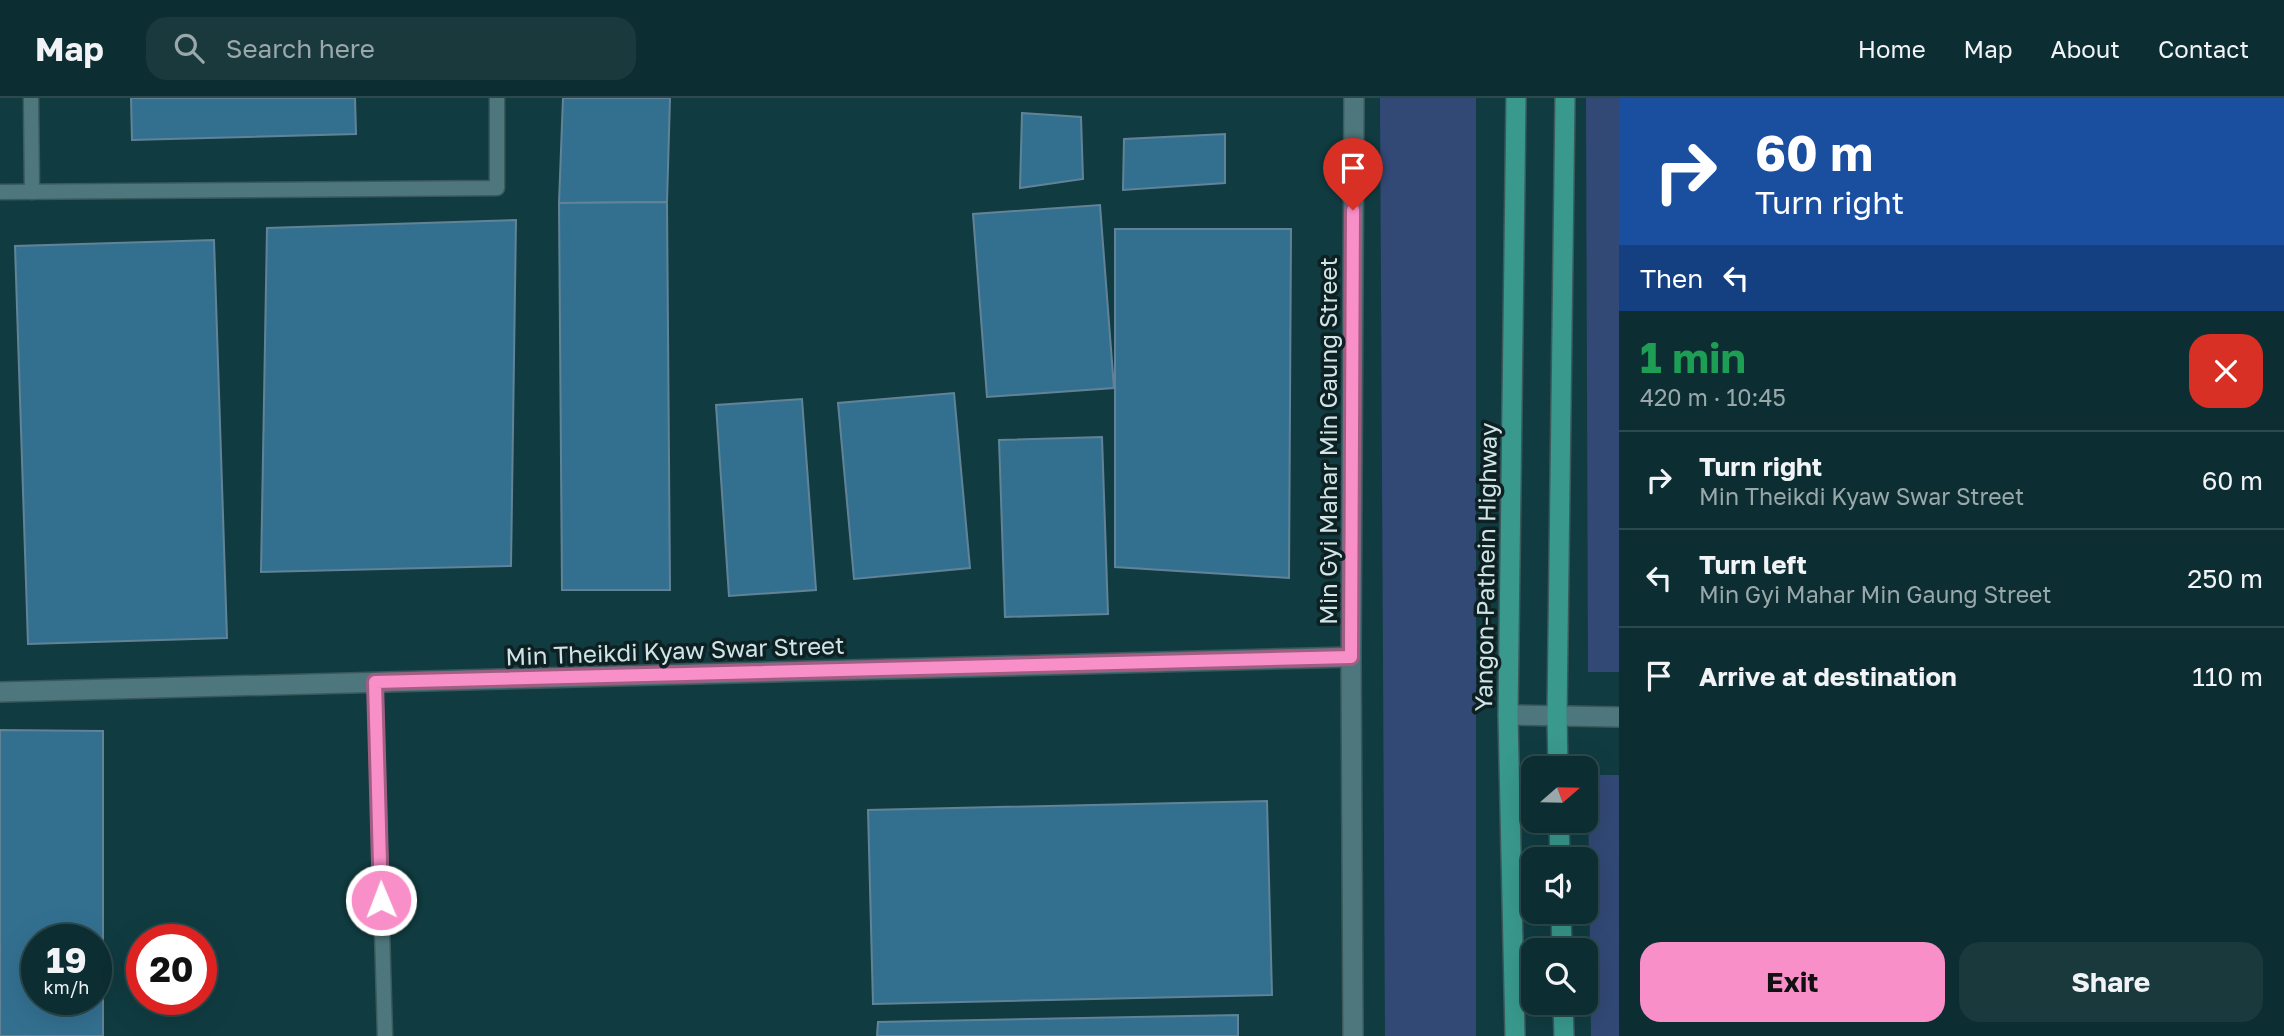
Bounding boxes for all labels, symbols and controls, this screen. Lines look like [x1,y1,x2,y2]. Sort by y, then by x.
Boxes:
search box [146,17,636,80]
text: Map [35,29,104,68]
icon: search [170,29,208,67]
text: Search here [226,33,375,64]
text: Home [1858,34,1926,63]
text: Map [1964,34,2013,63]
text: About [2051,34,2120,63]
text: Contact [2158,34,2249,63]
text: 60 m [1755,123,1873,182]
icon: right [1640,126,1731,217]
pin [1323,138,1383,210]
icon: arrive [1334,149,1372,187]
text: Turn right [1755,183,1904,221]
street label: Min Gyi Mahar Min Gaung Street [1313,257,1342,625]
icon: left [1717,259,1755,297]
text: Then [1640,263,1703,294]
text: 1 min [1640,332,1746,382]
button: close [2189,334,2263,408]
text: 420 m · 10:45 [1640,383,1786,411]
street label: Yangon-Pathein Highway [1468,423,1502,711]
text: Turn right [1699,451,1822,482]
icon: right [1640,461,1678,499]
text: 60 m [2202,465,2263,496]
text: Min Theikdi Kyaw Swar Street [1699,482,2024,510]
text: Turn left [1699,549,1807,580]
icon: left [1640,559,1678,597]
text: 250 m [2187,563,2263,594]
text: Min Gyi Mahar Min Gaung Street [1699,580,2052,608]
street label: Min Theikdi Kyaw Swar Street [505,630,845,670]
icon: arrive [1640,657,1678,695]
text: Arrive at destination [1699,661,1957,692]
text: 110 m [2192,661,2263,692]
north arrow [1521,756,1598,833]
map controls [1521,756,1598,1015]
button: sound [1521,847,1598,924]
position arrow [344,863,418,937]
speed limit sign: 20 [126,924,217,1015]
button: search [1521,938,1598,1015]
text: 19 [46,939,87,981]
button: Exit [1640,942,1945,1022]
button: Share [1959,942,2263,1022]
text: km/h [44,976,89,998]

